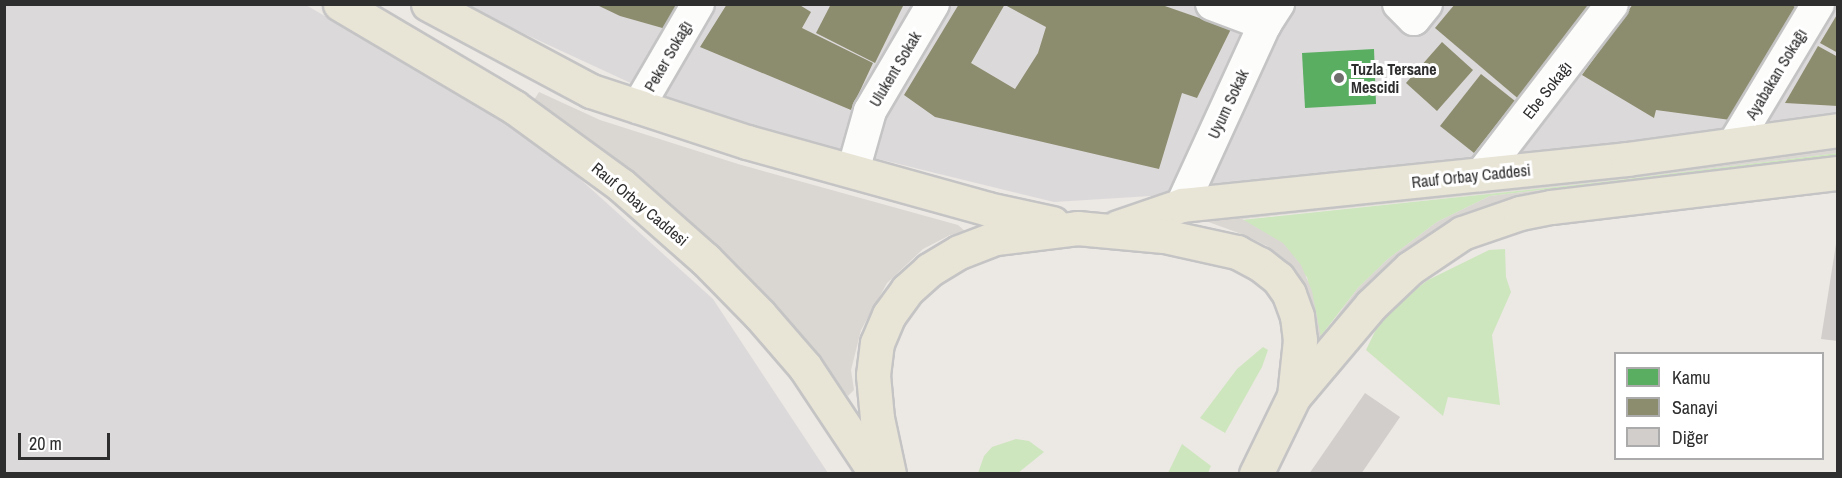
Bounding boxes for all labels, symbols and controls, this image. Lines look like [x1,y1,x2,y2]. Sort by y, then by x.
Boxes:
street label: Peker Sokağı [640,17,696,95]
street label: Ayabakan Sokağı [1741,25,1811,123]
street label: Ulukent Sokak [865,28,925,110]
street label: Ebe Sokağı [1519,57,1575,123]
place label: Tuzla Tersane Mescidi [1351,59,1437,97]
street label: Uyum Sokak [1204,66,1252,142]
marker: Tuzla Tersane Mescidi [1332,71,1346,85]
street label: Rauf Orbay Caddesi [588,158,692,250]
street label: Rauf Orbay Caddesi [1411,160,1531,192]
legend [1614,352,1824,460]
text: Kamu [1672,365,1711,390]
text: Sanayi [1672,395,1718,420]
scale bar [21,421,112,459]
text: Diğer [1672,425,1708,450]
text: 20 m [29,431,62,456]

